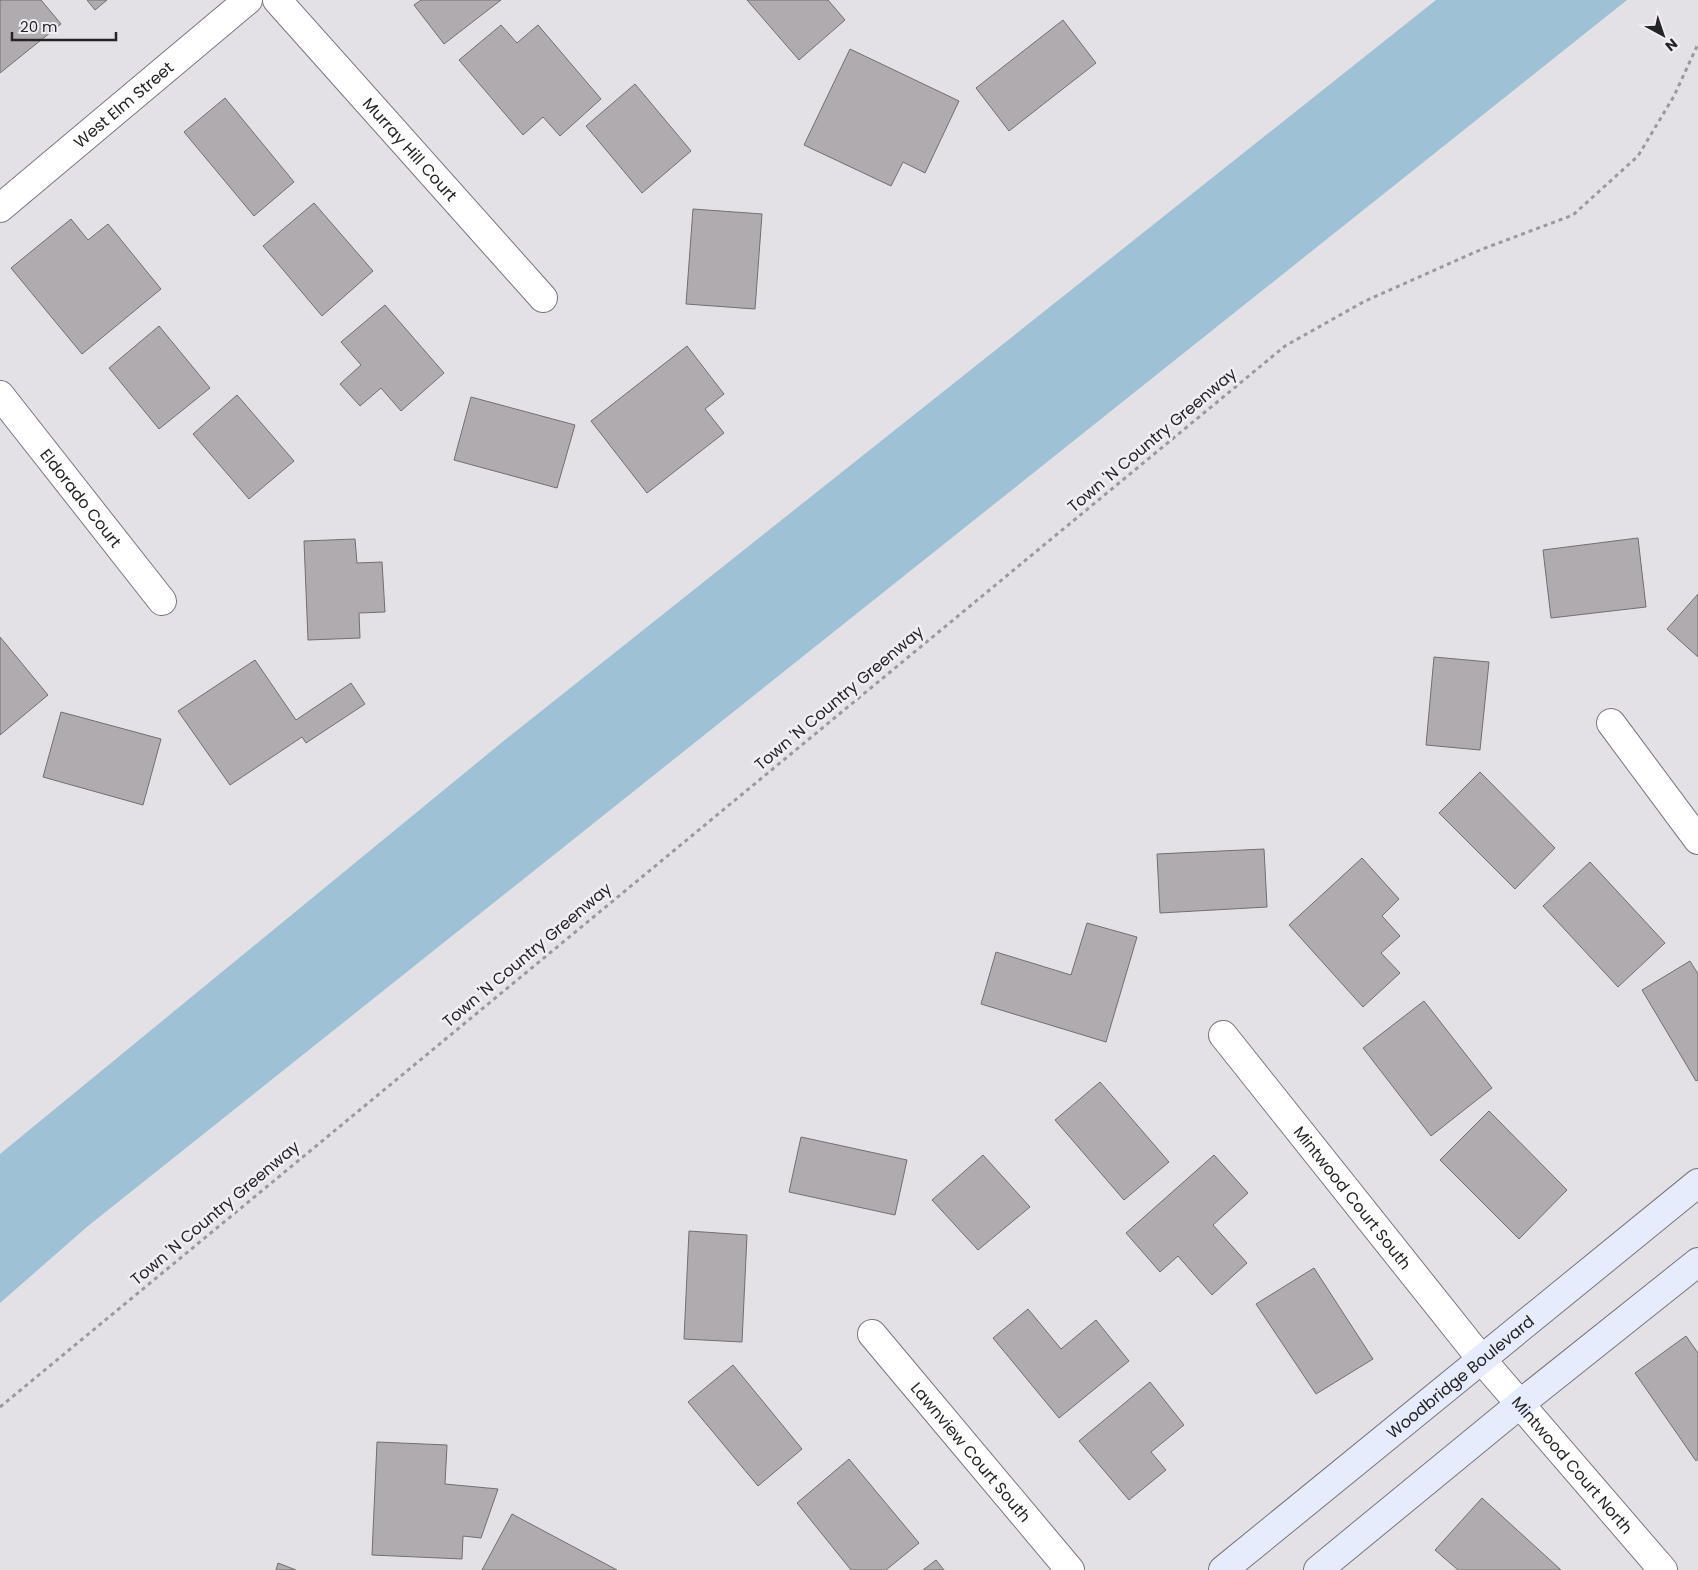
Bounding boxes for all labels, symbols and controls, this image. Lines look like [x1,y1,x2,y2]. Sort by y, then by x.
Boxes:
scale bar [12,10,116,42]
north arrow [1638,10,1688,60]
text: 20 m [20,16,58,37]
text: N [1661,34,1682,56]
street label: West Elm Street [69,56,178,153]
street label: Murray Hill Court [358,92,463,206]
street label: Town 'N Country Greenway [1063,362,1241,518]
street label: Eldorado Court [35,444,127,552]
street label: Town 'N Country Greenway [750,620,928,776]
street label: Town 'N Country Greenway [438,877,616,1033]
street label: Mintwood Court South [1288,1121,1417,1274]
street label: Town 'N Country Greenway [126,1135,304,1291]
street label: Woodbridge Boulevard [1382,1310,1539,1444]
street label: Lawnview Court South [906,1377,1036,1527]
street label: Mintwood Court North [1507,1391,1638,1539]

